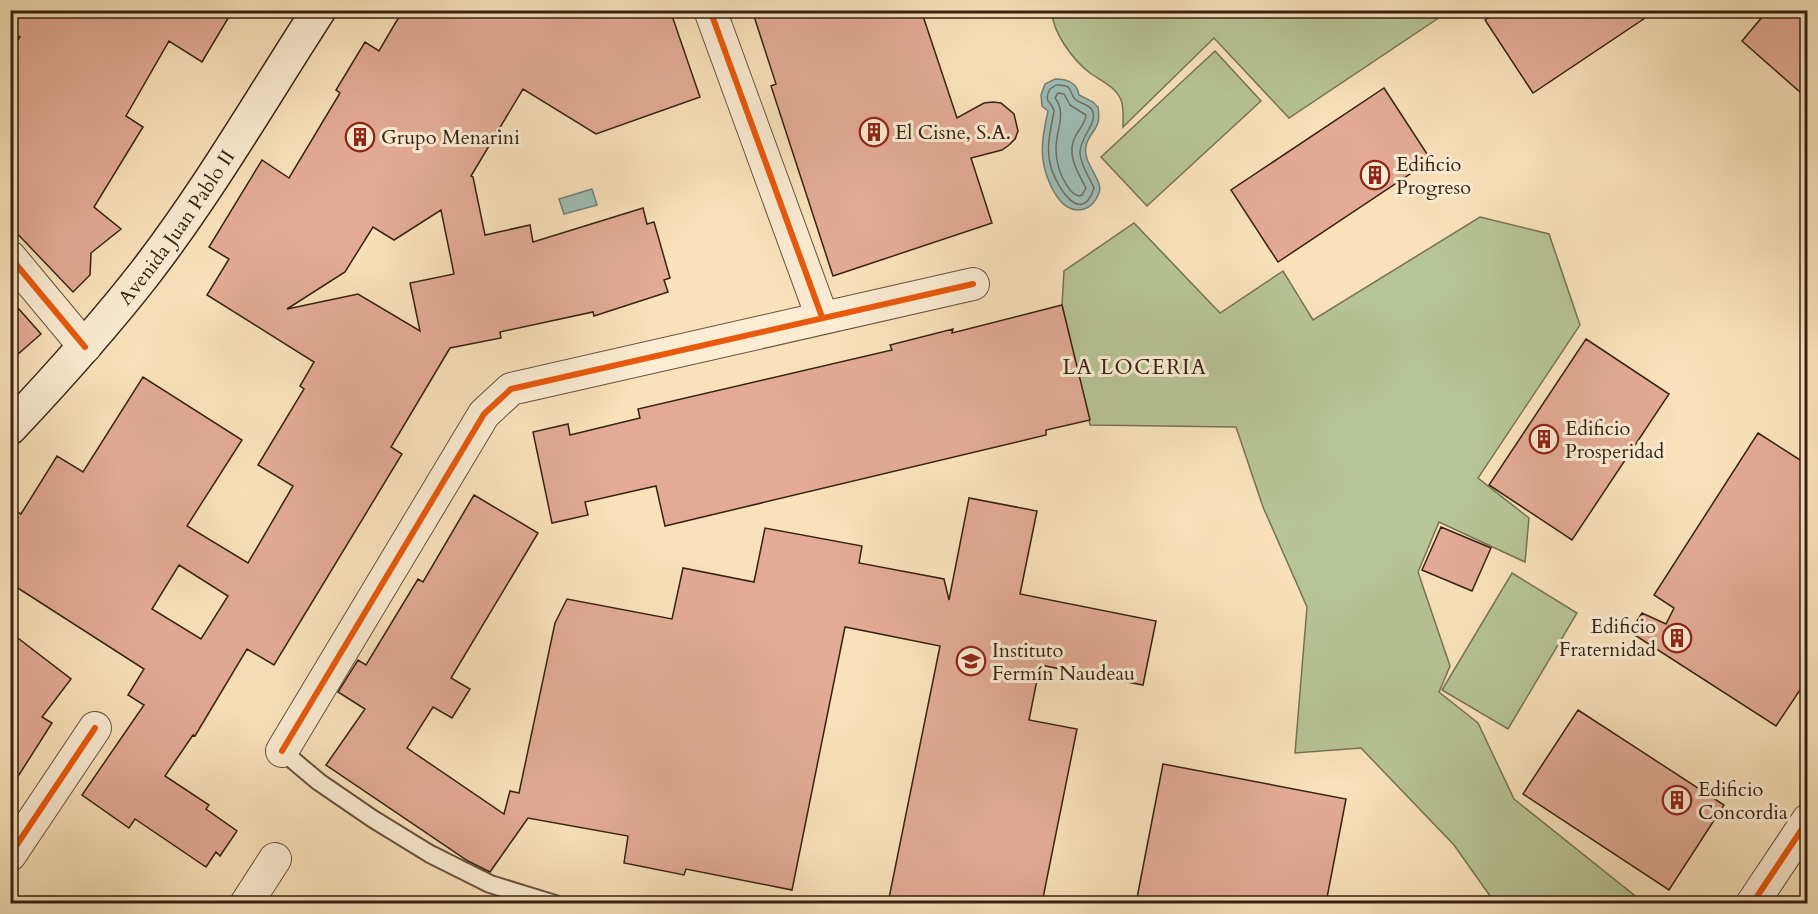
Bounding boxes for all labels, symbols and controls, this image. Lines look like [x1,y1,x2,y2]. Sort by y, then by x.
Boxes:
building icon: El Cisne, S.A. [858,116,890,148]
place label: El Cisne, S.A. [895,119,1011,146]
building icon: Grupo Menarini [344,121,376,153]
place label: Grupo Menarini [381,124,520,151]
street label: Avenida Juan Pablo II [112,145,241,311]
place label: Edificio Progreso [1396,151,1471,201]
building icon: Edificio Progreso [1359,159,1391,191]
district label: LA LOCERIA [1063,353,1207,382]
place label: Edificio Prosperidad [1565,415,1665,465]
building icon: Edificio Prosperidad [1528,423,1560,455]
place label: Edificio Fraternidad [1559,613,1656,663]
building icon: Edificio Fraternidad [1661,622,1693,654]
place label: Instituto Fermín Naudeau [992,637,1135,687]
school or university icon: Instituto Fermín Naudeau [955,645,987,677]
place label: Edificio Concordia [1698,776,1788,826]
building icon: Edificio Concordia [1661,784,1693,816]

